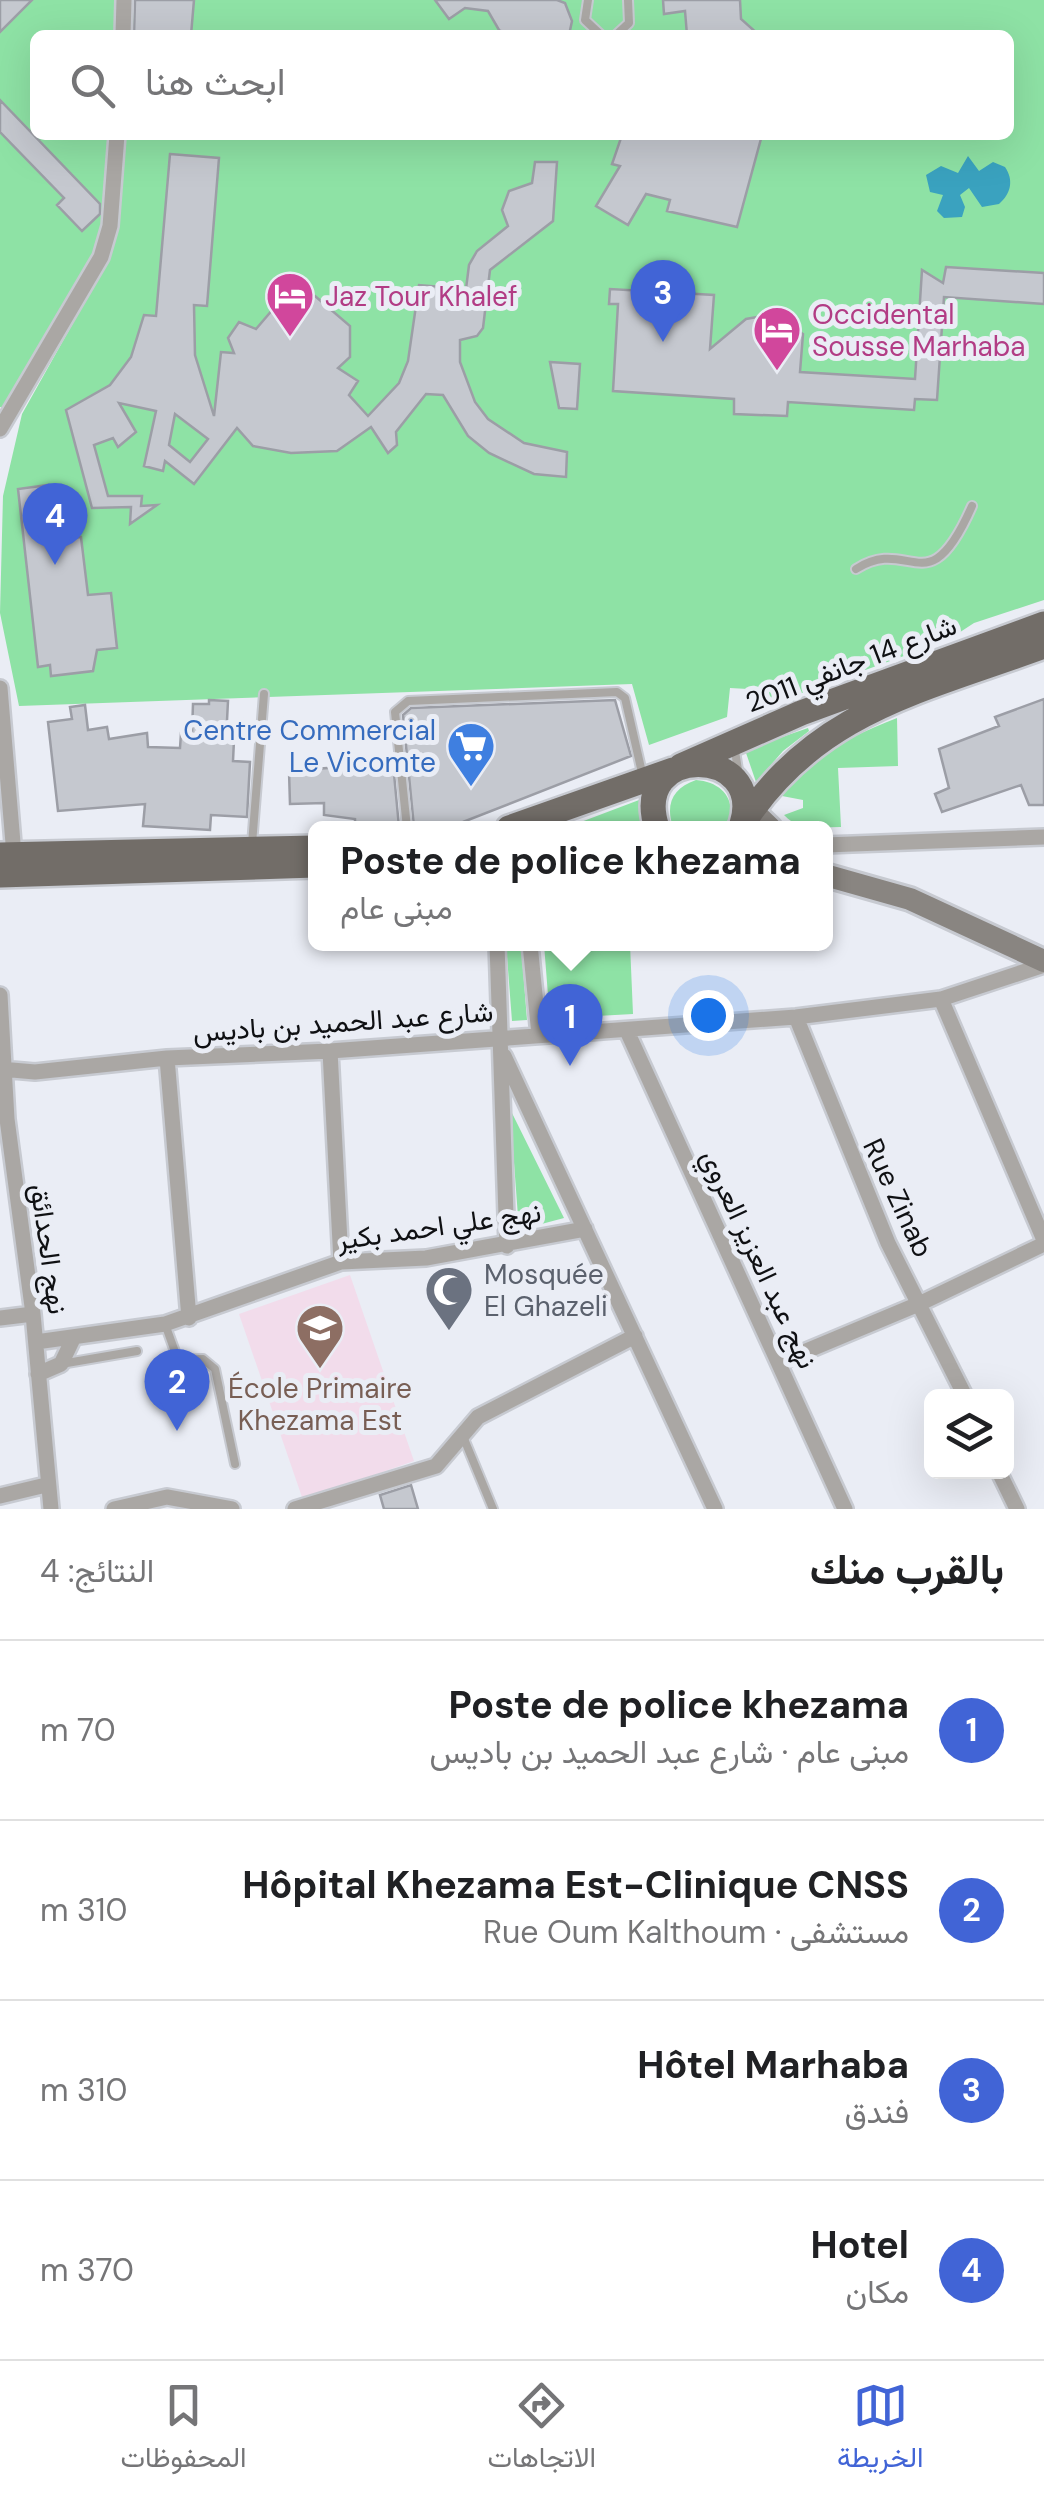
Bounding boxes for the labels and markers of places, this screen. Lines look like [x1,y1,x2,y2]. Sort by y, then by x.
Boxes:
pin: 3 [630,260,696,342]
hotel icon: Jaz Tour Khalef [264,270,316,338]
place label: Jaz Tour Khalef [325,278,518,315]
place label: Occidental Sousse Marhaba [812,296,1026,365]
hotel icon: Occidental Sousse Marhaba [751,304,803,372]
pin: 4 [22,482,88,565]
place label: Centre Commercial Le Vicomte [183,712,436,781]
supermarket icon: Centre Commercial Le Vicomte [445,720,497,788]
pin: 1 [538,984,602,1066]
place label: Mosquée El Ghazeli [484,1256,608,1325]
mosque icon: Mosquée El Ghazeli [423,1264,475,1332]
school or university icon: École Primaire Khezama Est [294,1302,346,1370]
pin: 2 [144,1348,210,1431]
place label: École Primaire Khezama Est [228,1370,412,1439]

